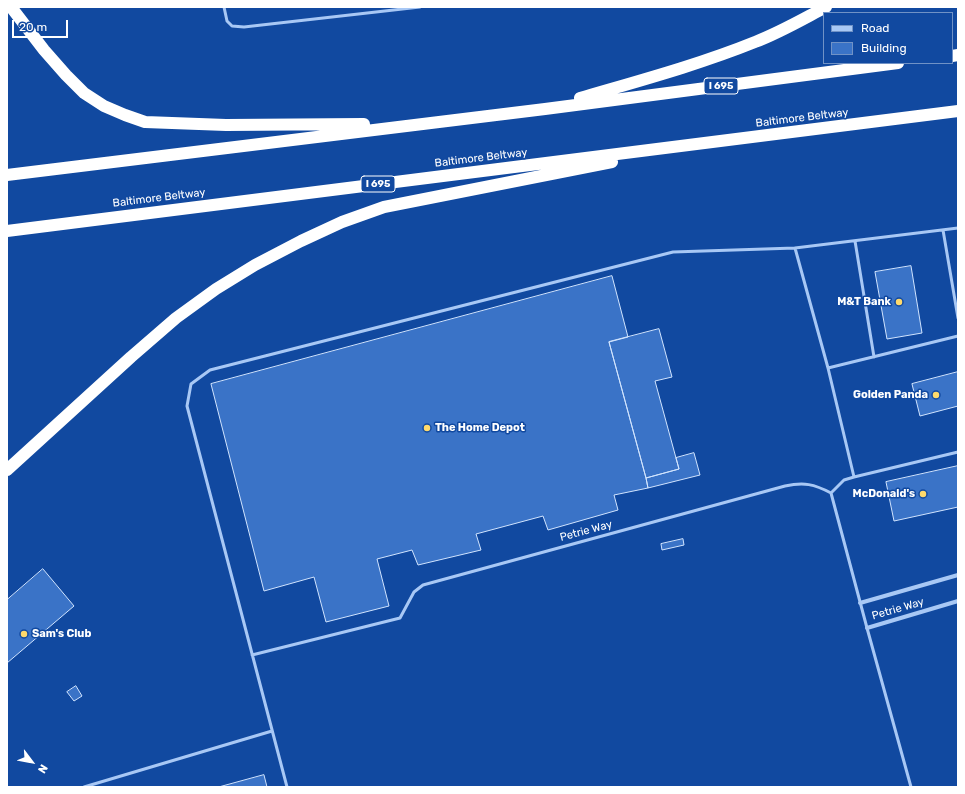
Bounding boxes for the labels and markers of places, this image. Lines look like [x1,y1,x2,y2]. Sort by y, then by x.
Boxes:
place label: M&T Bank [837,295,891,309]
marker: M&T Bank [894,297,904,307]
place label: Golden Panda [853,388,928,402]
marker: Golden Panda [931,390,941,400]
place label: The Home Depot [435,421,525,435]
marker: The Home Depot [422,423,432,433]
place label: McDonald's [853,487,915,501]
marker: McDonald's [918,489,928,499]
place label: Sam's Club [32,627,91,641]
marker: Sam's Club [19,629,29,639]

